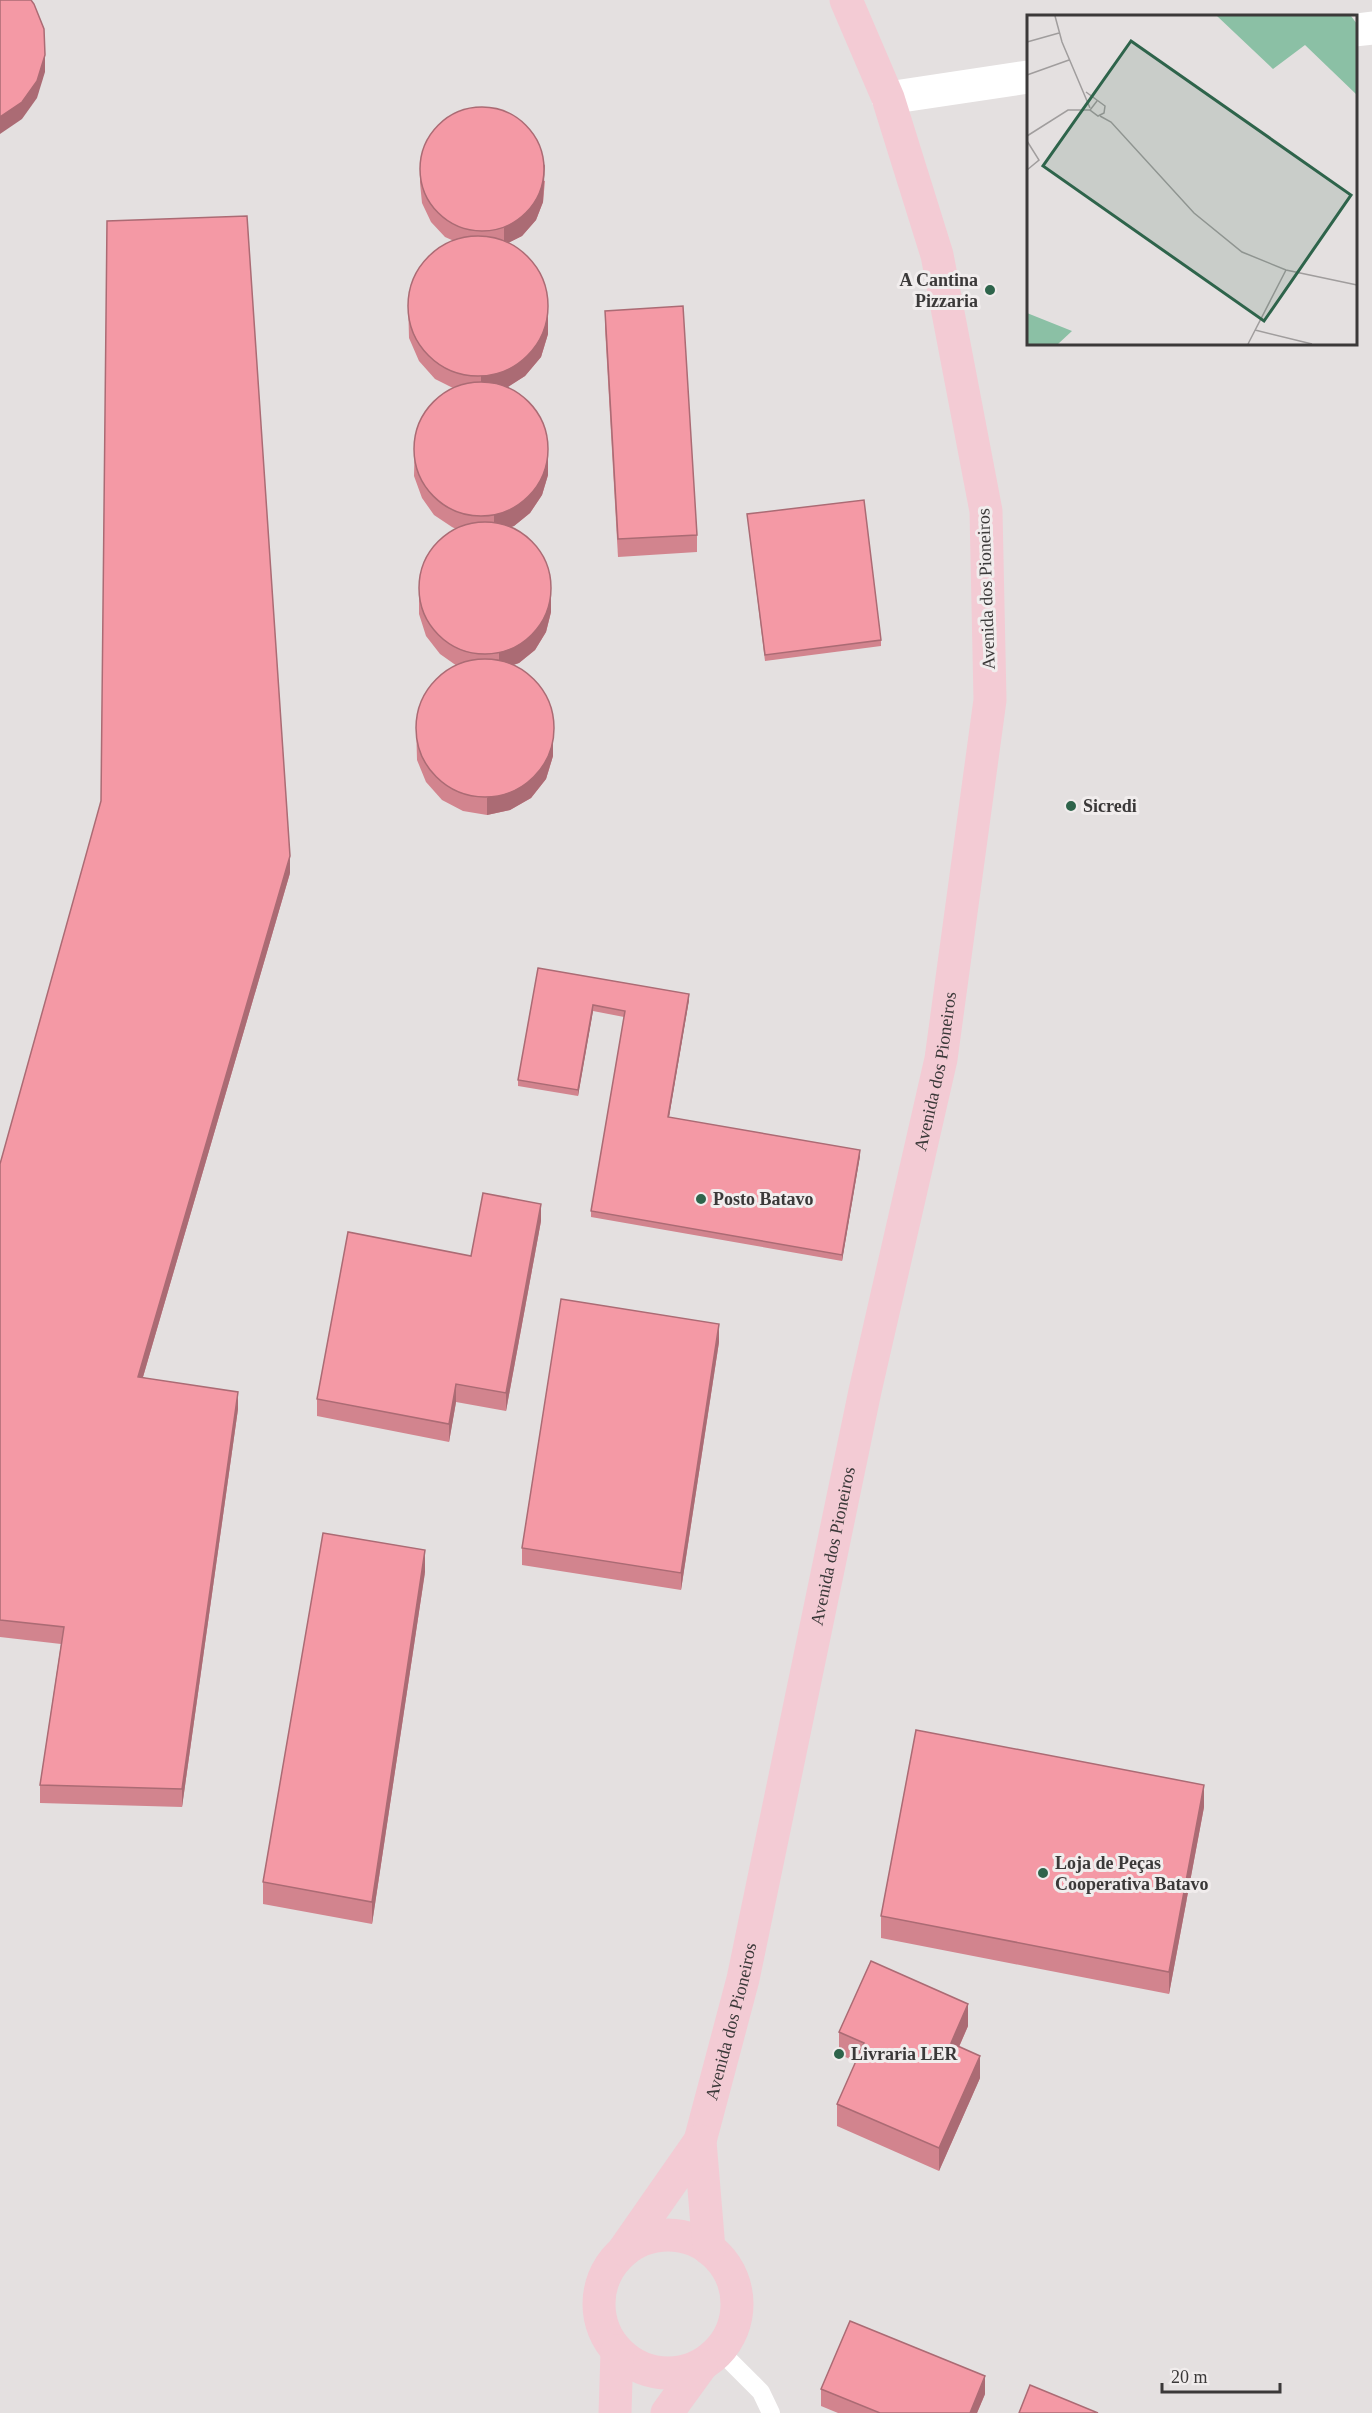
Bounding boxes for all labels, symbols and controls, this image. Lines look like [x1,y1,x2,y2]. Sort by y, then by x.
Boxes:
inset map [1027,15,1357,345]
place label: A Cantina Pizzaria [899,270,978,311]
marker: A Cantina Pizzaria [983,283,997,297]
street label: Avenida dos Pioneiros [973,508,999,670]
place label: Sicredi [1083,796,1137,816]
marker: Sicredi [1064,799,1078,813]
street label: Avenida dos Pioneiros [910,990,960,1153]
place label: Posto Batavo [713,1189,814,1209]
marker: Posto Batavo [694,1192,708,1206]
street label: Avenida dos Pioneiros [807,1465,859,1627]
place label: Loja de Peças Cooperativa Batavo [1055,1853,1208,1894]
marker: Loja de Peças Cooperativa Batavo [1036,1866,1050,1880]
street label: Avenida dos Pioneiros [701,1941,760,2102]
place label: Livraria LER [851,2044,958,2064]
marker: Livraria LER [832,2047,846,2061]
scale bar [1162,2356,1280,2394]
text: 20 m [1171,2367,1208,2387]

